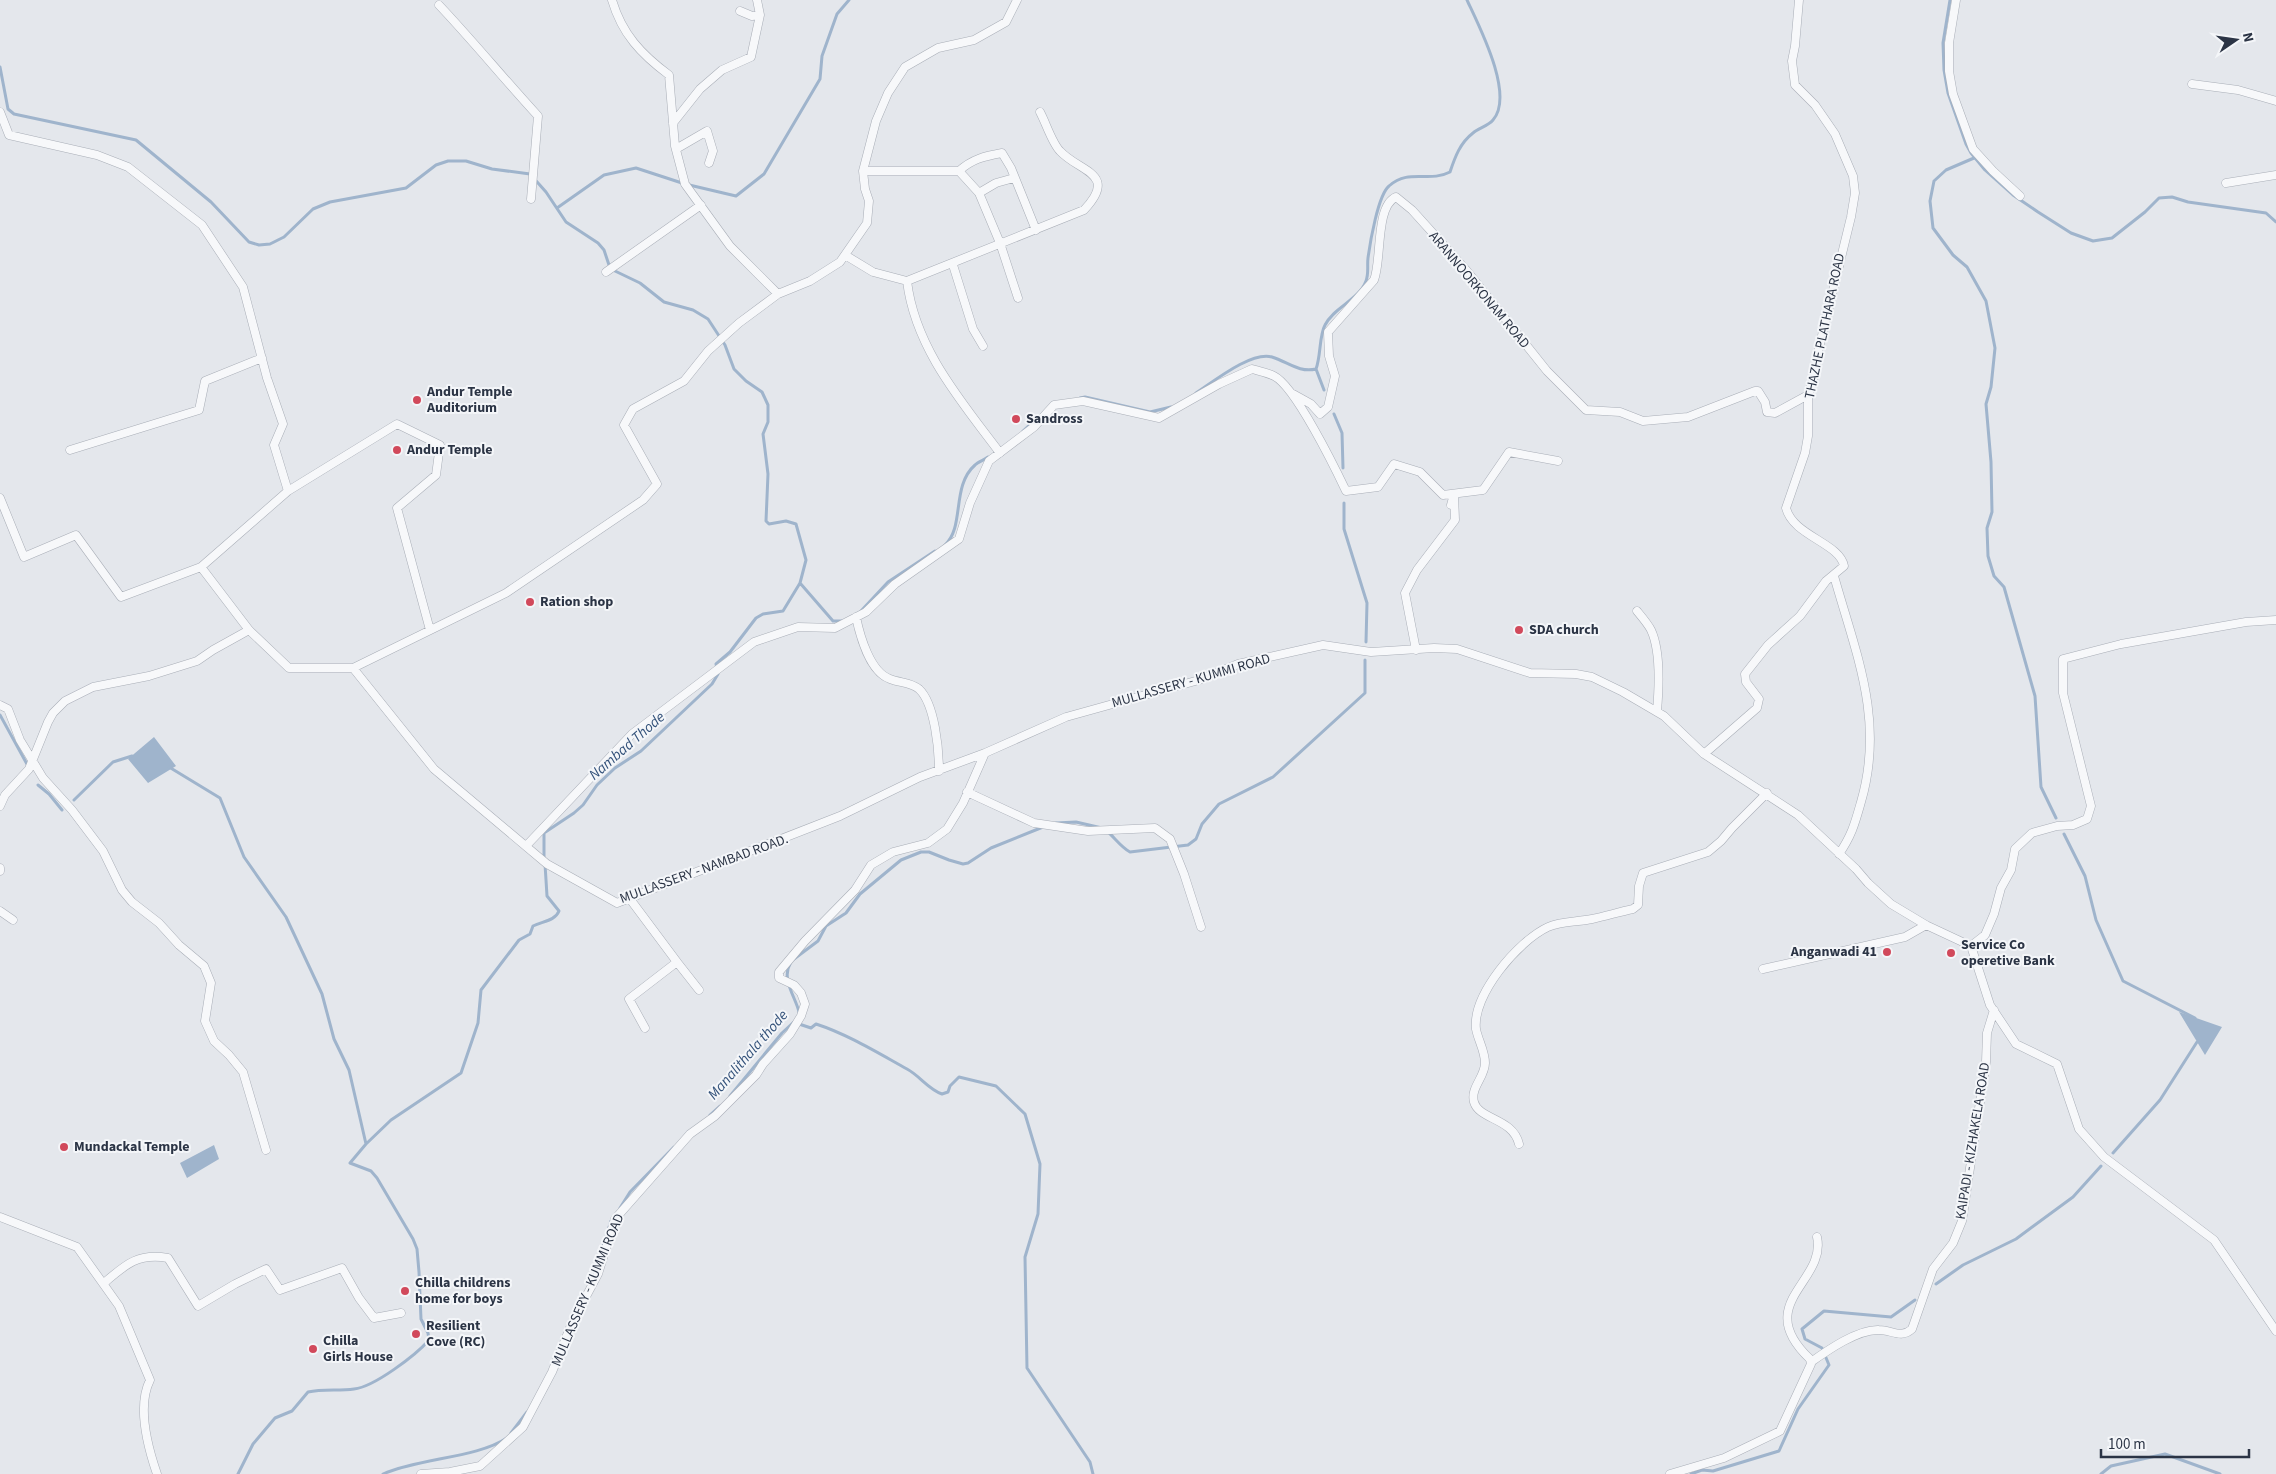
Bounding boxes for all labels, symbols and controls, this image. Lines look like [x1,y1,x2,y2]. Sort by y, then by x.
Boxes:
north arrow [2211,15,2261,65]
text: N [2237,31,2258,44]
street label: ARANNOORKONAM ROAD [1424,227,1534,353]
street label: THAZHE PLATHARA ROAD [1800,251,1850,401]
place label: Andur Temple Auditorium [426,382,513,418]
marker: Andur Temple Auditorium [411,394,423,406]
place label: Sandross [1026,409,1083,429]
marker: Sandross [1010,413,1022,425]
place label: Andur Temple [406,440,493,460]
marker: Andur Temple [391,444,403,456]
place label: Ration shop [540,592,613,612]
marker: Ration shop [524,596,536,608]
place label: SDA church [1529,620,1599,640]
marker: SDA church [1513,624,1525,636]
street label: MULLASSERY - KUMMI ROAD [1109,649,1273,713]
water label: Nambad Thode [584,707,670,785]
street label: MULLASSERY - NAMBAD ROAD. [617,829,791,909]
place label: Service Co operetive Bank [1961,935,2055,971]
place label: Anganwadi 41 [1790,942,1877,962]
marker: Anganwadi 41 [1881,946,1893,958]
marker: Service Co operetive Bank [1945,947,1957,959]
water label: Manalithala thode [703,1005,793,1105]
street label: KAIPADI - KIZHAKELA ROAD [1951,1061,1995,1221]
place label: Mundackal Temple [74,1137,190,1157]
marker: Mundackal Temple [58,1141,70,1153]
street label: MULLASSERY - KUMMI ROAD [547,1210,629,1370]
place label: Chilla childrens home for boys [415,1273,511,1309]
marker: Chilla childrens home for boys [399,1285,411,1297]
place label: Resilient Cove (RC) [426,1316,485,1352]
marker: Resilient Cove (RC) [410,1328,422,1340]
place label: Chilla Girls House [323,1331,393,1367]
marker: Chilla Girls House [307,1343,319,1355]
scale bar [2101,1426,2248,1458]
text: 100 m [2108,1434,2146,1455]

